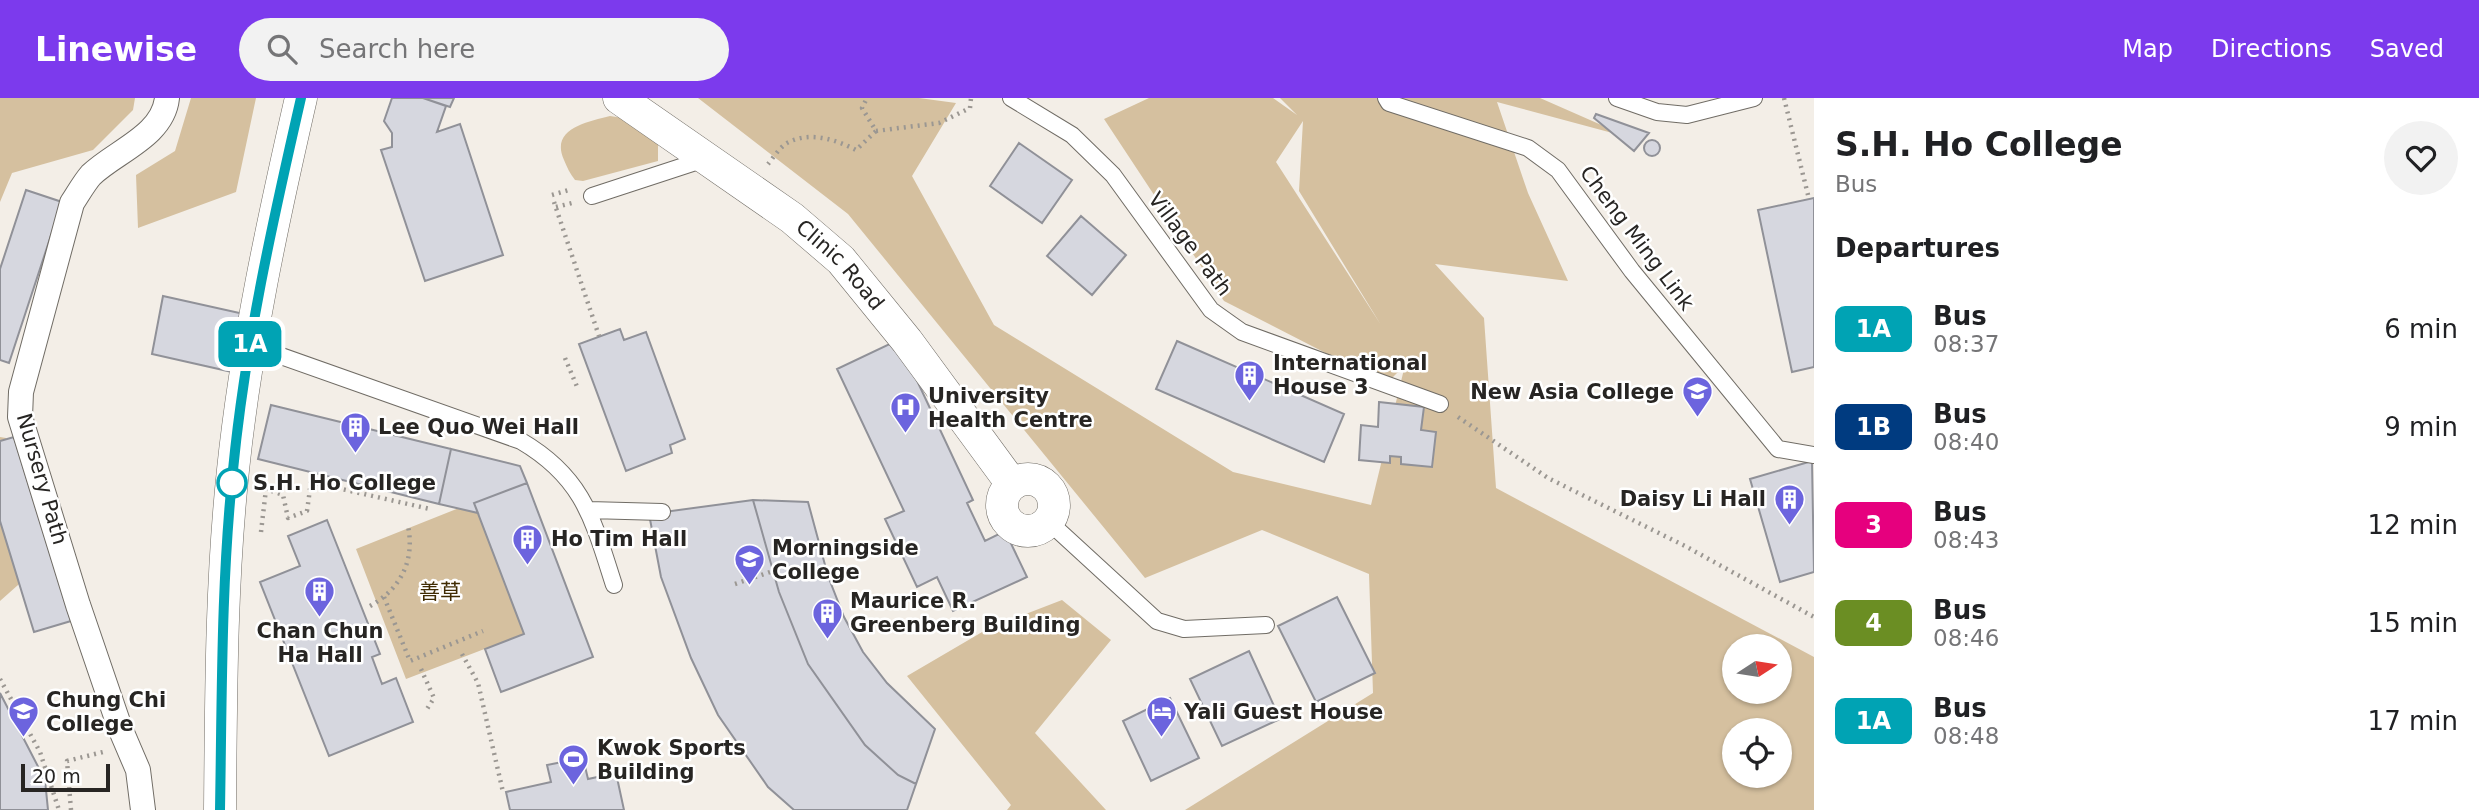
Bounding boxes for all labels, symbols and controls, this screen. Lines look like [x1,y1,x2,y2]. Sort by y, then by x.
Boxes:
search box [239,18,729,81]
text: Linewise [35,30,197,69]
icon: search [263,30,301,68]
text: Search here [319,34,475,64]
text: Map [2122,35,2173,63]
text: Directions [2211,35,2332,63]
text: Saved [2370,35,2444,63]
button: heart [2384,121,2458,195]
text: S.H. Ho College [1835,125,2123,164]
street label: Cheng Ming Link [1575,161,1700,316]
text: Bus [1835,171,1877,197]
street label: Village Path [1143,188,1237,300]
street label: Clinic Road [791,215,889,315]
text: Departures [1835,233,2000,263]
text: Bus [1933,301,1987,331]
text: 6 min [2384,314,2458,344]
text: 1A [1856,315,1891,343]
line badge: 1A [218,321,282,367]
text: 1A [232,330,268,358]
text: 08:37 [1933,331,1999,357]
place label: International House 3 [1273,351,1428,399]
building icon: International House 3 [1233,358,1267,402]
school or university icon: New Asia College [1680,375,1714,419]
place label: New Asia College [1470,380,1674,404]
place label: University Health Centre [928,384,1093,432]
hospital icon: University Health Centre [888,391,922,435]
text: Bus [1933,399,1987,429]
building icon: Lee Quo Wei Hall [338,410,372,454]
street label: Nursery Path [12,411,72,547]
text: 9 min [2384,412,2458,442]
text: 1B [1856,413,1891,441]
place label: Lee Quo Wei Hall [378,415,579,439]
text: 08:40 [1933,429,1999,455]
marker: S.H. Ho College [217,468,247,498]
place label: S.H. Ho College [253,471,436,495]
building icon: Daisy Li Hall [1772,482,1806,526]
place label: Daisy Li Hall [1620,487,1766,511]
text: Bus [1933,497,1987,527]
text: 12 min [2368,510,2458,540]
text: 3 [1865,511,1882,539]
building icon: Ho Tim Hall [511,522,545,566]
place label: Ho Tim Hall [551,527,687,551]
text: 08:43 [1933,527,1999,553]
place label: Morningside College [772,536,919,584]
school or university icon: Morningside College [732,543,766,587]
building icon: Chan Chun Ha Hall [303,574,337,618]
park label: 善草 [419,580,461,604]
place label: Maurice R. Greenberg Building [850,589,1081,637]
text: Bus [1933,595,1987,625]
building icon: Maurice R. Greenberg Building [810,596,844,640]
text: 15 min [2368,608,2458,638]
text: 4 [1865,609,1882,637]
place label: Chan Chun Ha Hall [256,619,384,667]
text: 08:46 [1933,625,1999,651]
north arrow [1722,634,1792,704]
map controls [1722,634,1792,788]
place label: Chung Chi College [46,688,166,736]
text: Bus [1933,693,1987,723]
school or university icon: Chung Chi College [6,695,40,739]
hotel icon: Yali Guest House [1144,695,1178,739]
place label: Yali Guest House [1183,700,1383,724]
text: 17 min [2368,706,2458,736]
text: 1A [1856,707,1891,735]
button: locate [1722,718,1792,788]
text: 08:48 [1933,723,1999,749]
place label: Kwok Sports Building [597,736,746,784]
sports icon: Kwok Sports Building [557,743,591,787]
scale bar [21,761,110,793]
text: 20 m [32,765,81,787]

